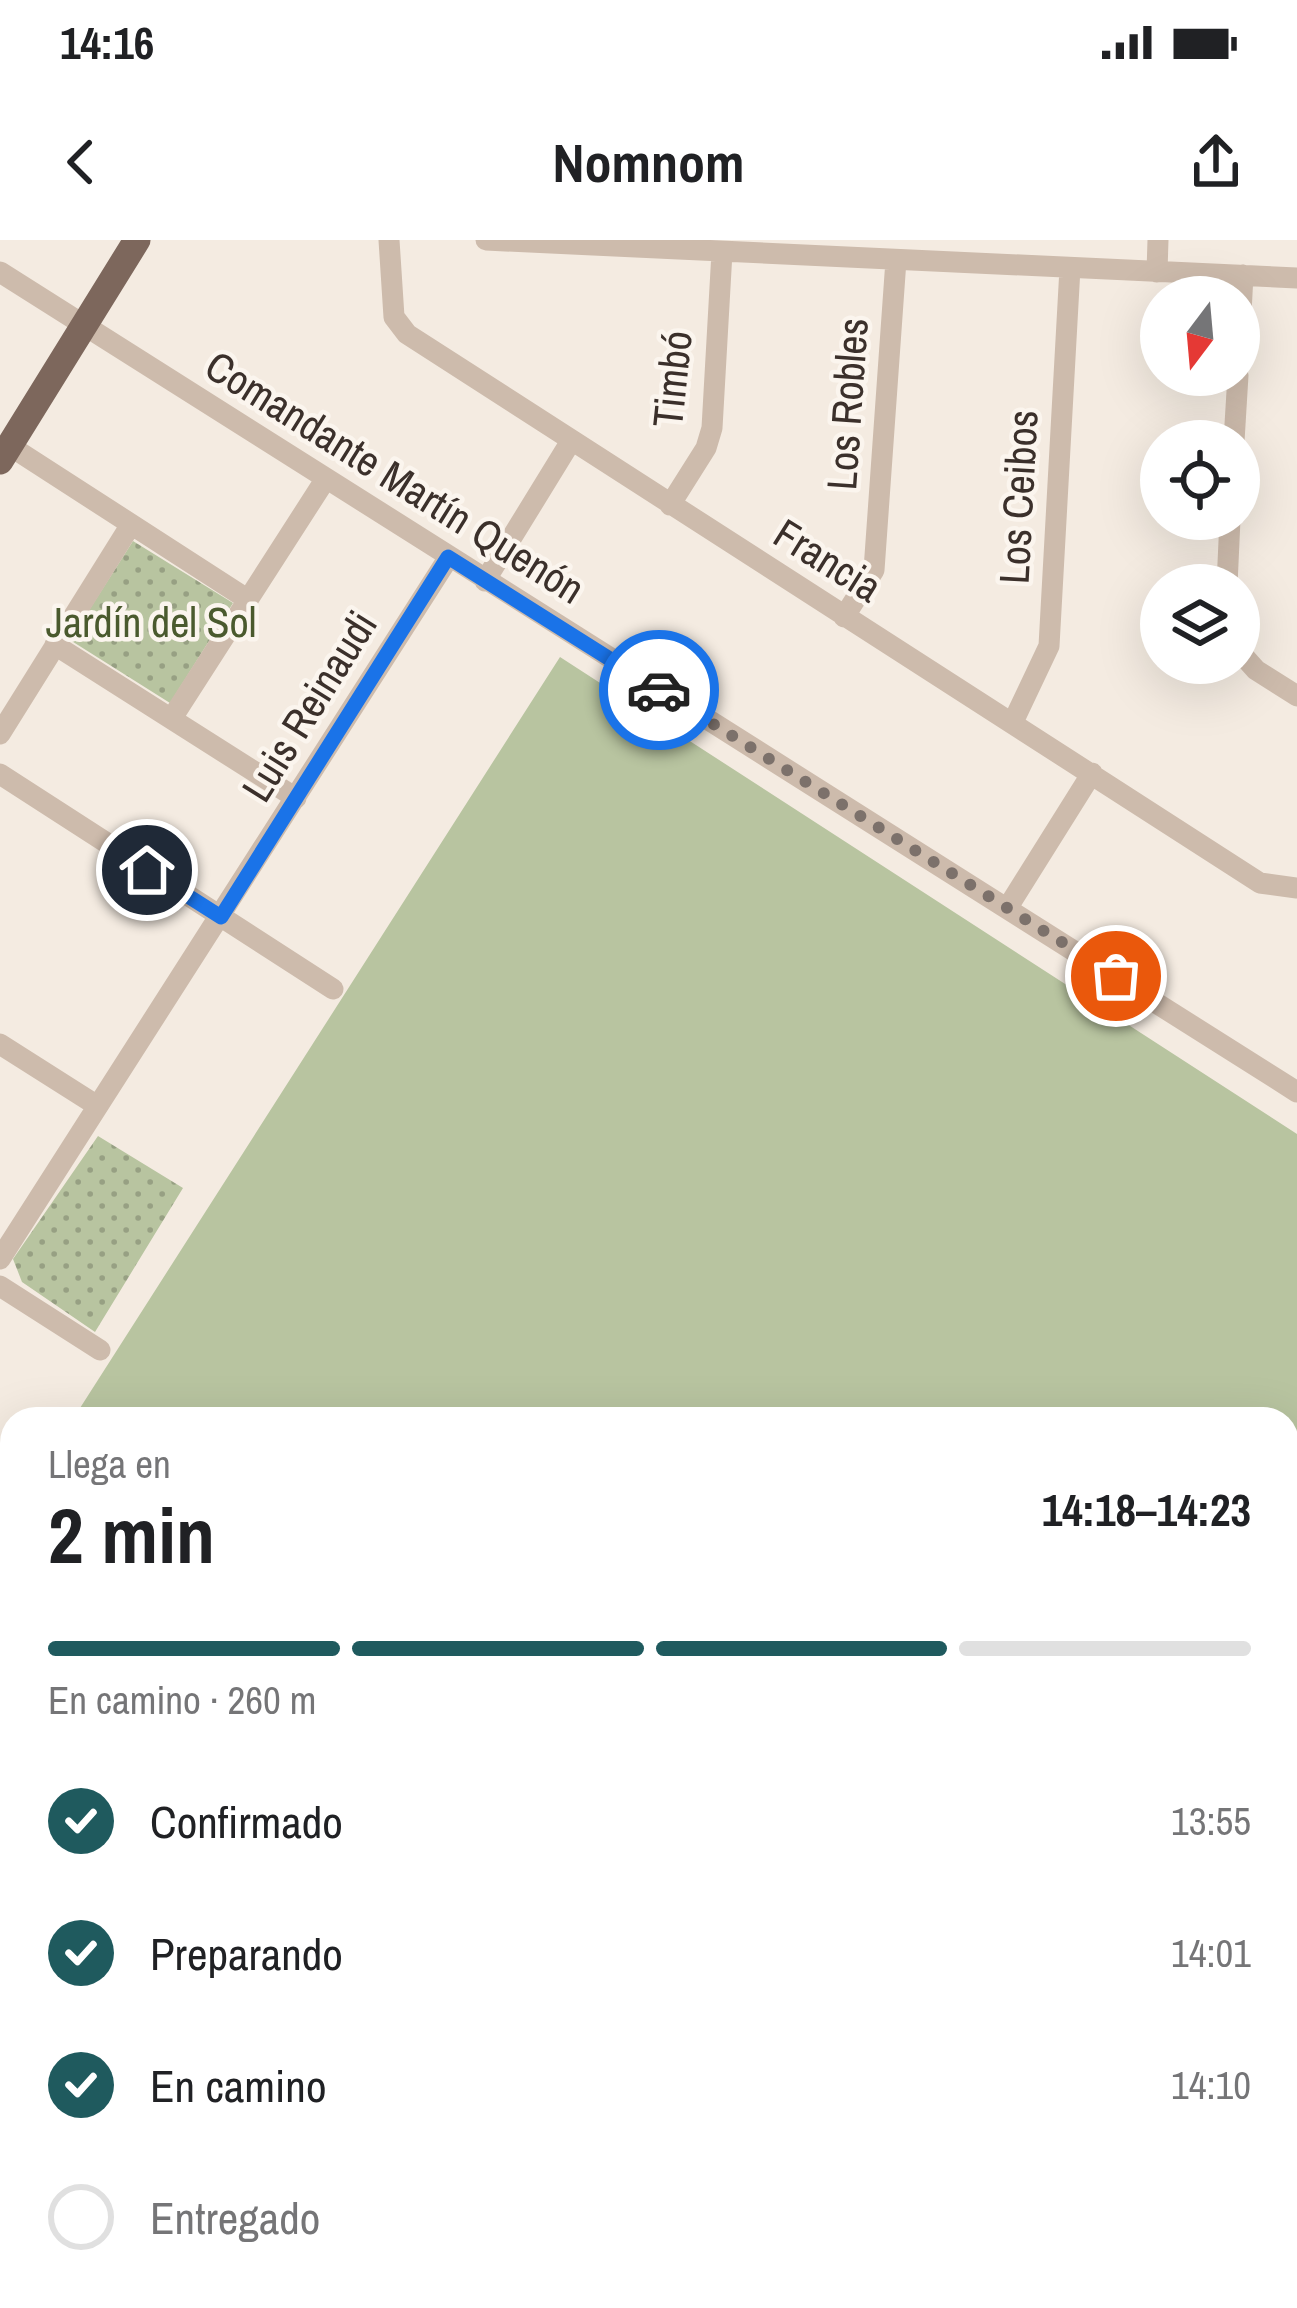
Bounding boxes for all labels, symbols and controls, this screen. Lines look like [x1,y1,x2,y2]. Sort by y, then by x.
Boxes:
text: 14:16 [60,12,154,73]
text: Nomnom [553,126,744,199]
icon: back [48,129,114,195]
icon: share [1183,129,1249,195]
north arrow [1140,276,1260,396]
map controls [1140,276,1260,684]
street label: Los Robles [813,316,881,492]
street label: Timbó [639,328,705,430]
street label: Comandante Martín Quenón [195,338,595,616]
street label: Los Ceibos [985,409,1051,585]
button: locate [1140,420,1260,540]
street label: Francia [764,505,892,615]
button: layers [1140,564,1260,684]
park label: Jardín del Sol [46,594,256,650]
street label: Luis Reinaudi [228,600,390,812]
courier [599,630,719,750]
icon: car [626,657,692,723]
pin [96,819,198,921]
icon: home [114,837,180,903]
pin [1065,925,1167,1027]
icon: bag [1083,943,1149,1009]
text: Llega en [48,1438,171,1490]
text: 14:18–14:23 [1042,1479,1251,1540]
text: 2 min [48,1482,215,1587]
text: En camino · 260 m [48,1674,316,1726]
icon: check [48,1788,114,1854]
text: Confirmado [150,1791,343,1852]
text: 13:55 [1171,1795,1251,1847]
icon: check [48,1920,114,1986]
text: Preparando [150,1923,343,1984]
text: 14:01 [1171,1927,1251,1979]
icon: check [48,2052,114,2118]
text: En camino [150,2055,326,2116]
text: 14:10 [1171,2059,1251,2111]
text: Entregado [150,2187,320,2248]

